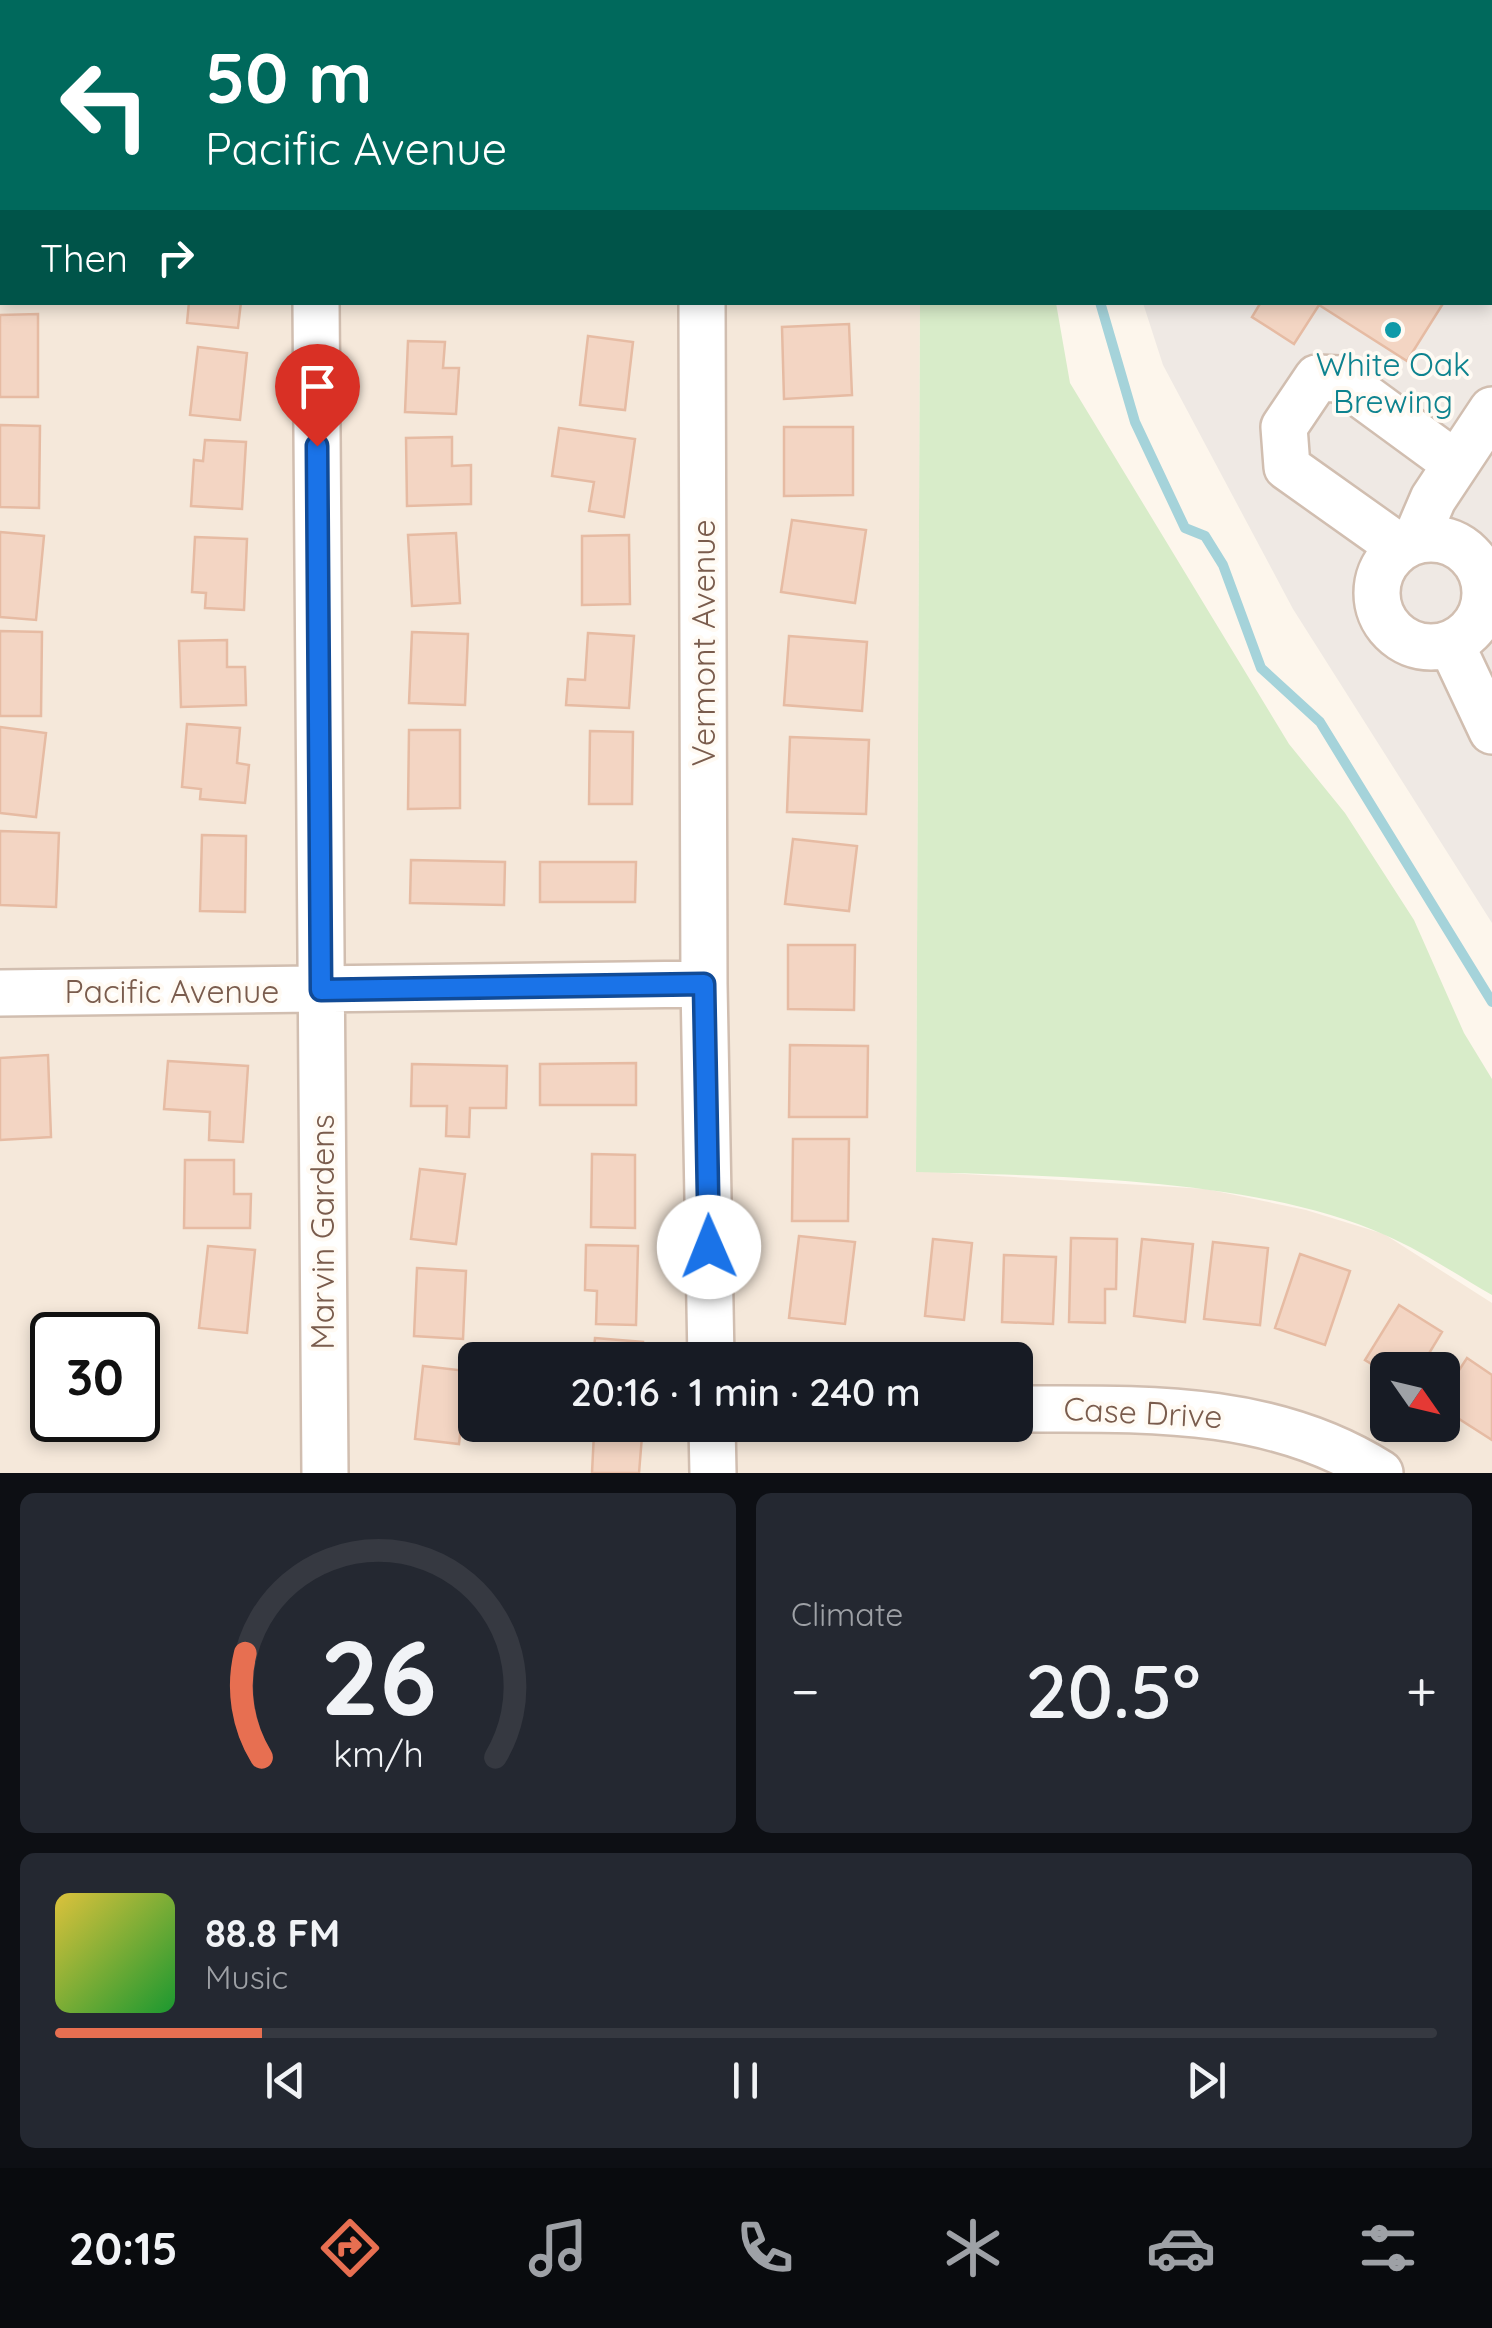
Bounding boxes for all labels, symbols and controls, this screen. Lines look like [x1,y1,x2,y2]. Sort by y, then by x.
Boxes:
text: 50 m [205,33,372,121]
icon: left [40,40,170,170]
text: Pacific Avenue [205,120,507,176]
icon: right [148,230,203,285]
text: Then [40,234,128,282]
marker: White Oak Brewing [1382,319,1404,341]
pin [275,344,360,447]
place label: White Oak Brewing [1316,344,1470,421]
icon: arrive [290,359,345,414]
street label: Vermont Avenue [683,520,723,766]
street label: Pacific Avenue [65,971,279,1011]
street label: Marvin Gardens [302,1114,342,1350]
position arrow [657,1195,761,1299]
speed limit sign: 30 [30,1312,160,1442]
north arrow [1370,1352,1460,1442]
map controls [1370,1352,1460,1442]
text: 20:16 · 1 min · 240 m [570,1368,921,1416]
street label: Case Drive [1063,1388,1224,1436]
text: Climate [791,1594,903,1634]
text: 26 [320,1611,436,1741]
text: 20.5° [1025,1643,1200,1737]
text: − [791,1656,820,1725]
text: + [1406,1656,1437,1725]
text: km/h [333,1731,423,1776]
text: 88.8 FM [205,1909,340,1957]
text: Music [205,1957,288,1997]
icon: previous [258,2053,313,2108]
icon: pause [718,2053,773,2108]
icon: next [1179,2053,1234,2108]
icon: directions [315,2213,385,2283]
icon: music [523,2213,593,2283]
icon: phone [730,2213,800,2283]
icon: climate [938,2213,1008,2283]
icon: car [1146,2213,1216,2283]
icon: filters [1353,2213,1423,2283]
text: 20:15 [69,2220,178,2276]

